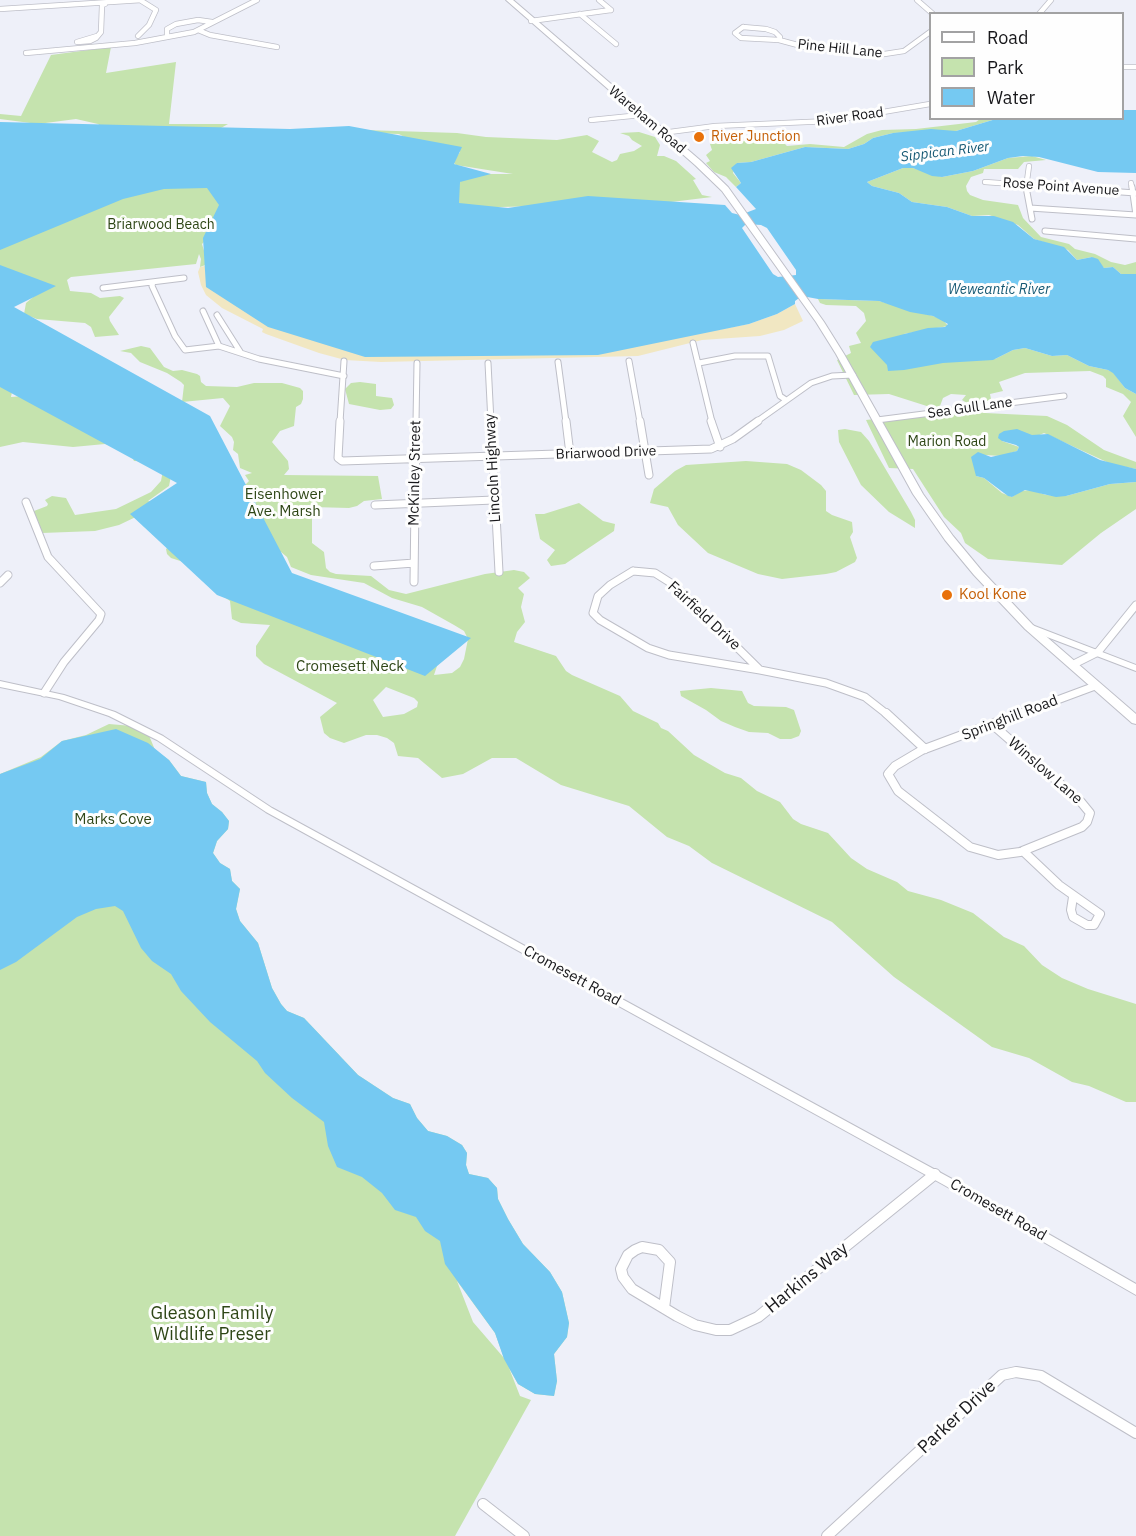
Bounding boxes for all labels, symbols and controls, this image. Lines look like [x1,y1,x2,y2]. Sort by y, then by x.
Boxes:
legend [929,12,1124,120]
text: Road [987,26,1028,49]
street label: Pine Hill Lane [797,36,883,62]
text: Park [987,56,1023,79]
street label: Wareham Road [605,83,689,157]
text: Water [987,86,1035,109]
street label: River Road [815,104,885,130]
place label: River Junction [711,129,801,145]
marker: River Junction [692,130,706,144]
water label: Sippican River [900,138,990,166]
street label: Rose Point Avenue [1002,175,1120,199]
park label: Briarwood Beach [107,217,215,233]
water label: Weweantic River [948,282,1050,298]
street label: Sea Gull Lane [927,394,1013,422]
street label: Lincoln Highway [481,413,505,523]
street label: McKinley Street [405,420,425,526]
park label: Marion Road [908,434,986,450]
street label: Briarwood Drive [555,443,657,463]
park label: Eisenhower Ave. Marsh [245,486,323,521]
street label: Fairfield Drive [664,578,744,654]
place label: Kool Kone [959,586,1027,604]
marker: Kool Kone [940,588,954,602]
park label: Cromesett Neck [296,658,404,676]
street label: Springhill Road [959,691,1061,745]
street label: Winslow Lane [1004,734,1086,808]
park label: Marks Cove [74,811,152,829]
street label: Cromesett Road [520,942,624,1010]
street label: Cromesett Road [947,1175,1049,1245]
street label: Harkins Way [761,1238,853,1318]
park label: Gleason Family Wildlife Preser [150,1303,274,1346]
street label: Parker Drive [914,1375,1000,1459]

